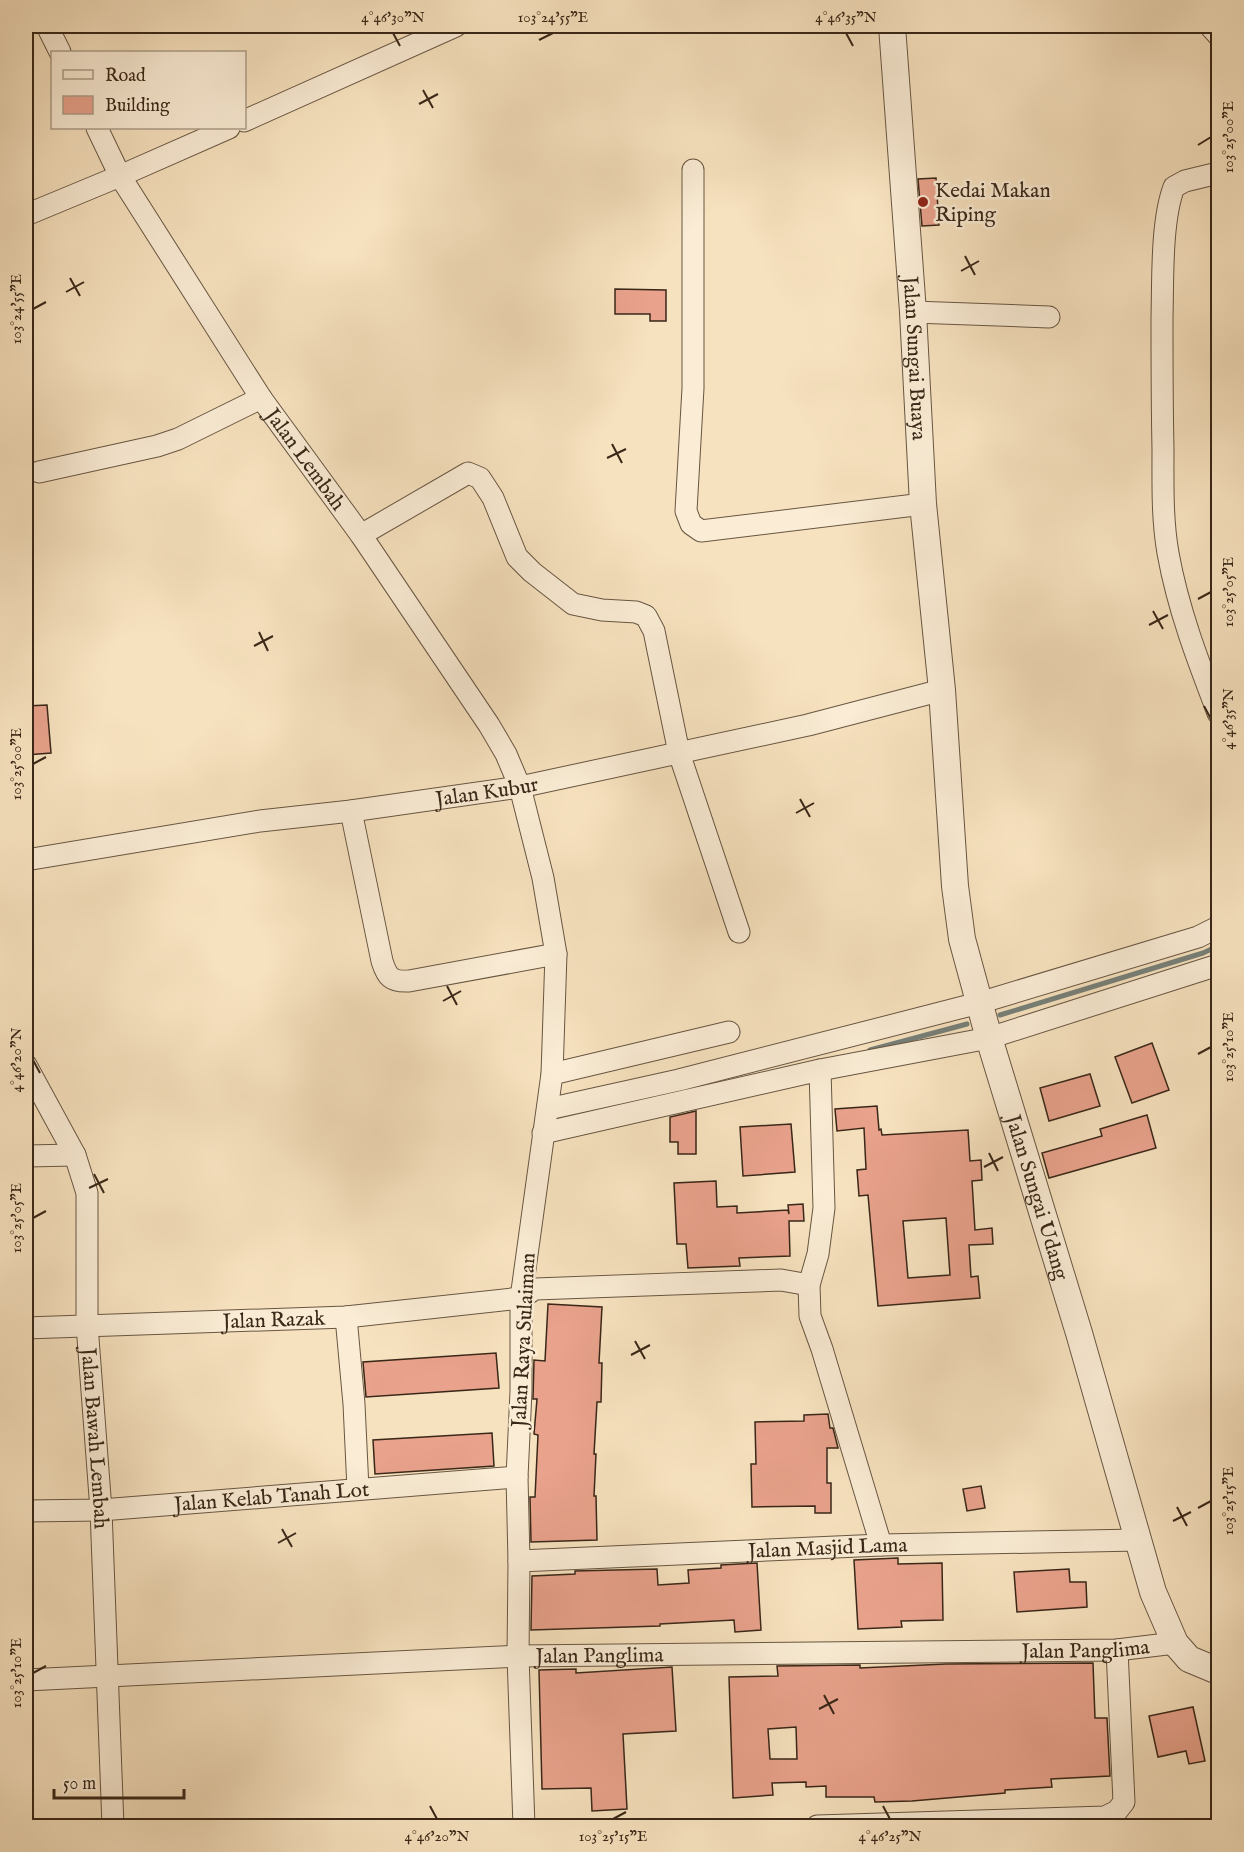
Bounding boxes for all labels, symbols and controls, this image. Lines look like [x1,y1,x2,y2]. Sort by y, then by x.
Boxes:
text: 4°46'30"N [361,8,425,27]
text: 103°24'55"E [518,8,588,27]
text: 4°46'35"N [815,8,877,27]
legend [51,51,246,129]
text: Road [105,65,146,88]
text: Building [105,95,170,118]
text: 103°25'00"E [1219,101,1238,173]
place label: Kedai Makan Riping [935,178,1051,229]
marker: Kedai Makan Riping [916,195,930,209]
street label: Jalan Sungai Buaya [895,273,932,442]
text: 103°24'55"E [7,274,26,344]
street label: Jalan Lembah [257,402,351,517]
text: 103°25'05"E [1219,557,1238,627]
text: 4°46'35"N [1219,688,1238,750]
text: 103°25'00"E [7,728,26,800]
street label: Jalan Kubur [432,771,541,814]
text: 103°25'10"E [1219,1012,1238,1082]
text: 4°46'20"N [7,1028,26,1092]
street label: Jalan Sungai Udang [998,1110,1074,1284]
text: 103°25'05"E [7,1183,26,1253]
street label: Jalan Raya Sulaiman [506,1252,543,1430]
street label: Jalan Razak [220,1306,326,1336]
street label: Jalan Bawah Lembah [74,1345,114,1529]
text: 103°25'15"E [1219,1467,1238,1535]
street label: Jalan Kelab Tanah Lot [171,1477,370,1519]
street label: Jalan Masjid Lama [745,1532,909,1566]
street label: Jalan Panglima [1019,1634,1152,1666]
text: 103°25'10"E [7,1638,26,1708]
street label: Jalan Panglima [533,1643,665,1671]
scale bar [54,1762,184,1800]
text: 50 m [63,1773,96,1796]
text: 4°46'20"N [405,1827,469,1846]
text: 103°25'15"E [579,1827,647,1846]
text: 4°46'25"N [859,1827,921,1846]

